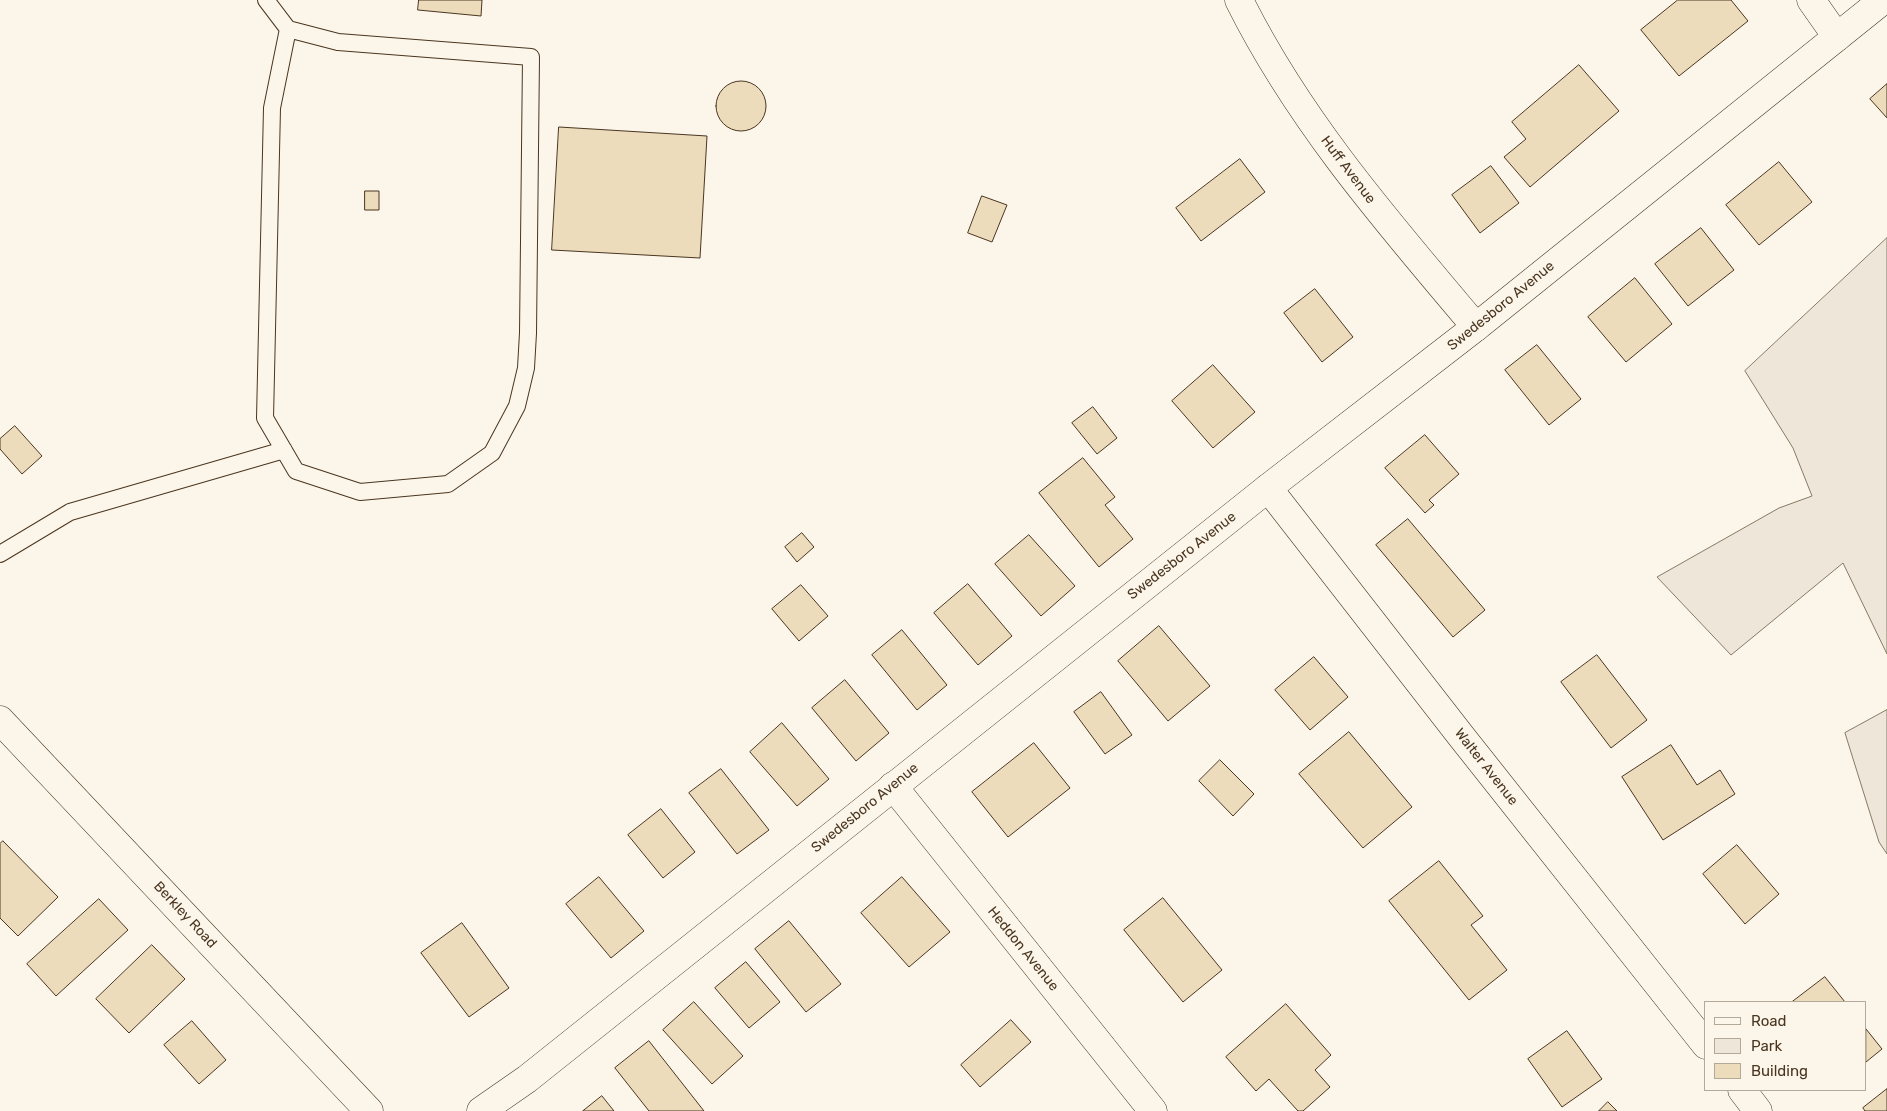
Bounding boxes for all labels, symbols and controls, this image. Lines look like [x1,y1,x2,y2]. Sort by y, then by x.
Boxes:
street label: Huff Avenue [1317,133,1379,207]
street label: Swedesboro Avenue [1444,258,1558,354]
street label: Swedesboro Avenue [1124,508,1240,604]
street label: Walter Avenue [1451,725,1521,809]
street label: Swedesboro Avenue [808,760,922,856]
street label: Berkley Road [150,878,220,952]
street label: Heddon Avenue [984,904,1062,994]
legend [1704,1001,1867,1091]
text: Road [1751,1012,1787,1030]
text: Park [1751,1037,1782,1055]
text: Building [1751,1062,1808,1080]

